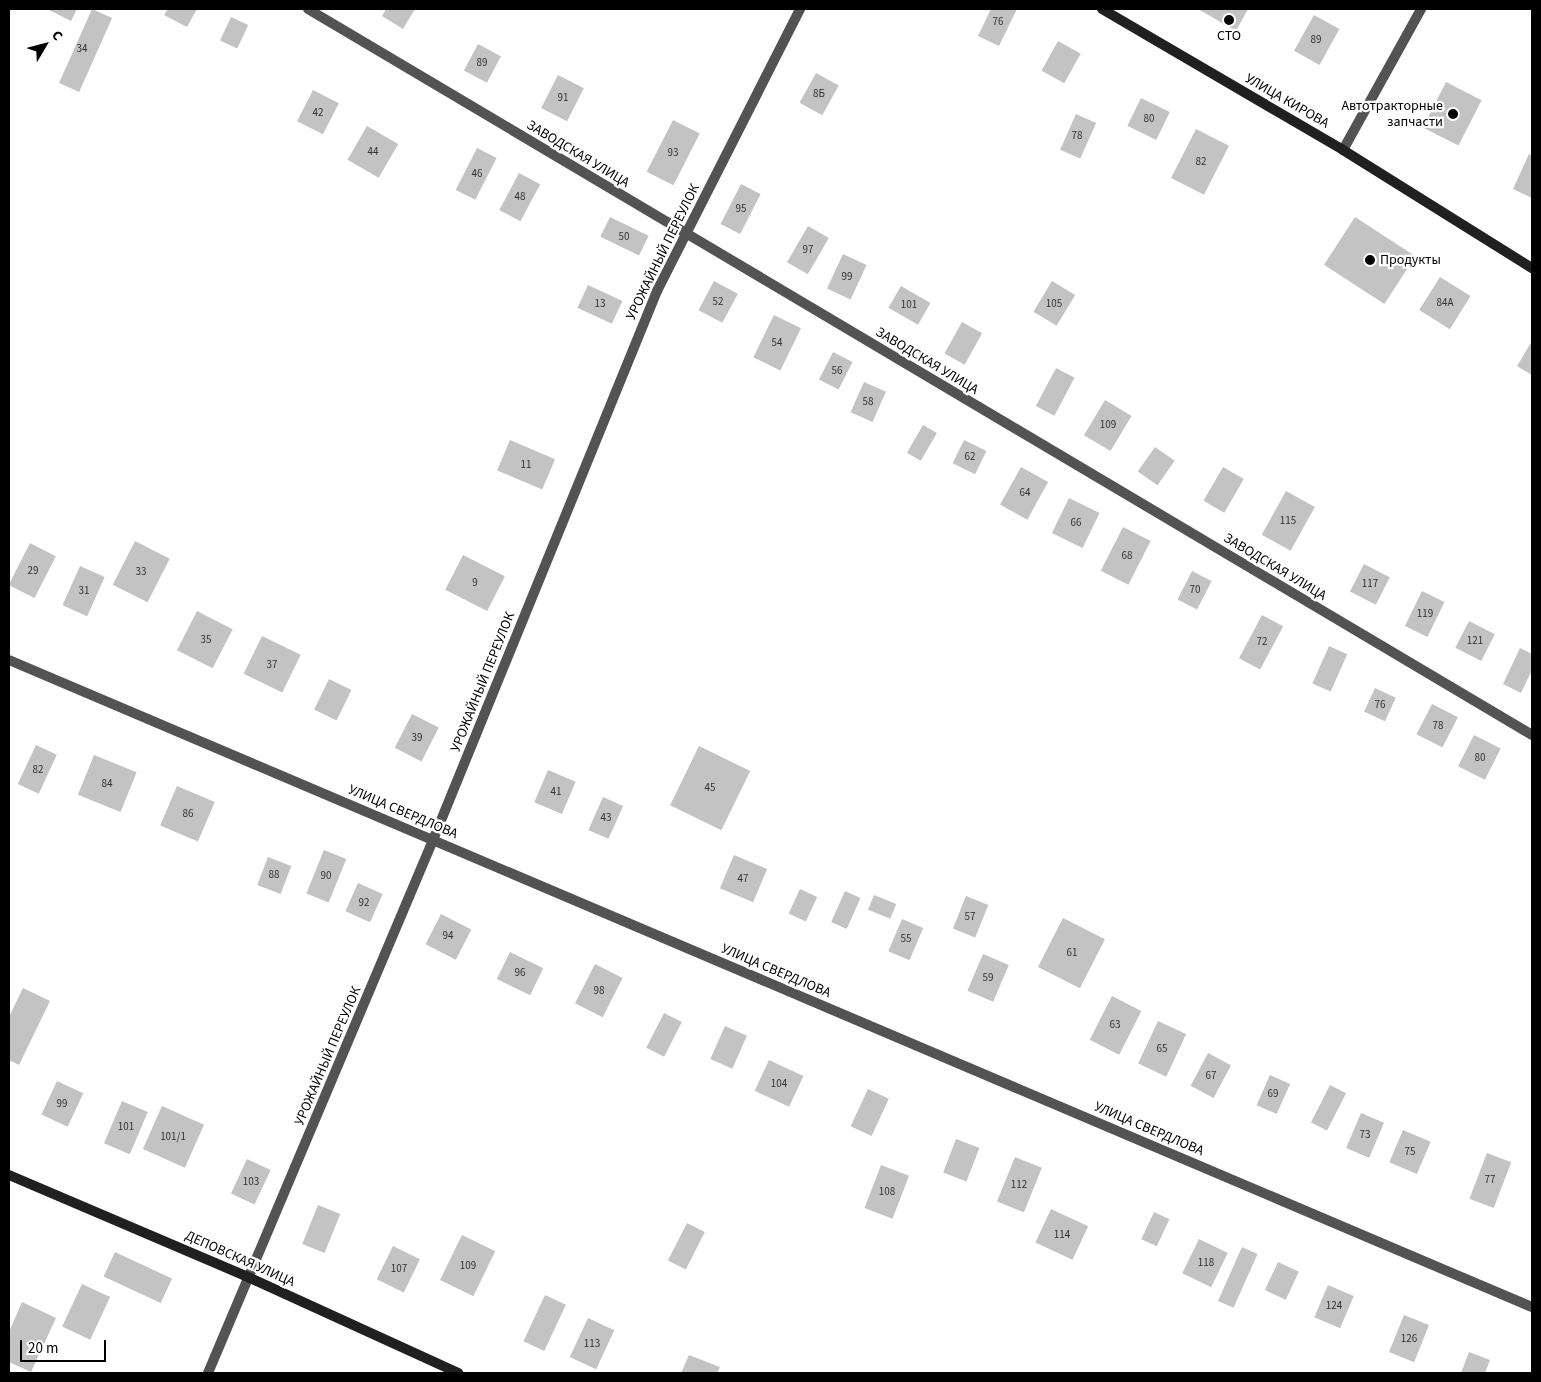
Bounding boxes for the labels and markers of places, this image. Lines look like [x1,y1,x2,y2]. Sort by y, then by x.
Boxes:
marker: СТО [1223,14,1235,26]
place label: СТО [1217,28,1241,44]
place label: Автотракторные запчасти [1341,98,1443,130]
marker: Автотракторные запчасти [1447,108,1459,120]
place label: Продукты [1380,252,1441,268]
marker: Продукты [1364,254,1376,266]

